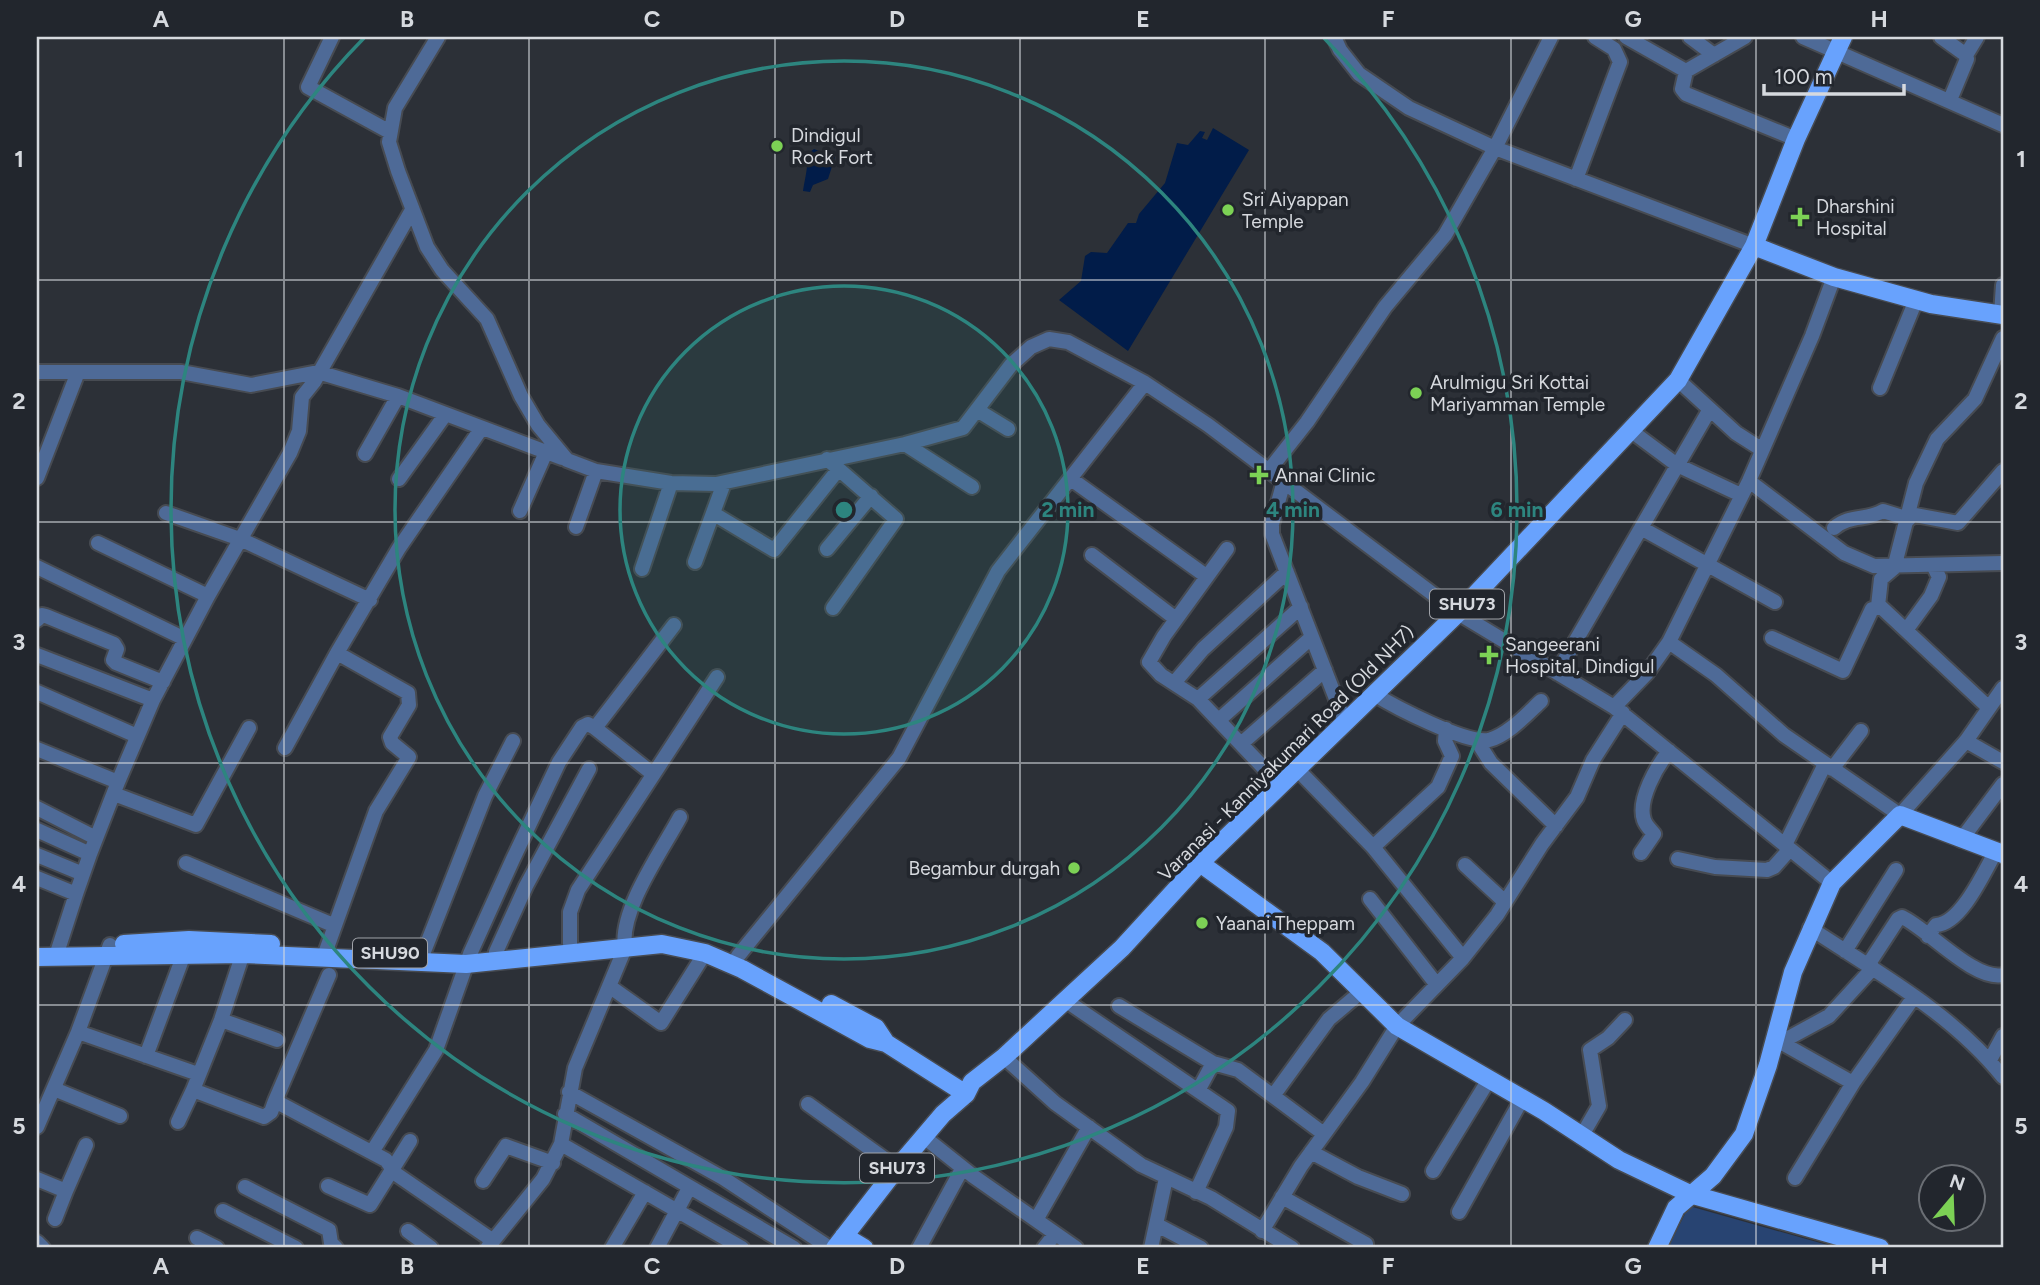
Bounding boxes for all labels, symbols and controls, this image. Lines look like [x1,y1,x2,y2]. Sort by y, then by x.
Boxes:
text: A [153,5,170,33]
text: B [400,5,414,33]
text: C [644,5,661,33]
text: D [889,5,905,33]
text: E [1136,5,1150,33]
text: F [1382,5,1395,33]
text: G [1624,5,1642,33]
text: H [1870,5,1888,33]
scale bar [1764,52,1904,96]
text: 100 m [1774,64,1833,89]
place label: Dindigul Rock Fort [791,124,873,169]
marker: Dindigul Rock Fort [769,138,785,154]
text: 1 [14,145,24,173]
text: 1 [2016,145,2026,173]
place label: Sri Aiyappan Temple [1242,188,1349,233]
place label: Dharshini Hospital [1816,195,1895,240]
marker: Sri Aiyappan Temple [1220,202,1236,218]
marker: Dharshini Hospital [1790,207,1810,227]
place label: Arulmigu Sri Kottai Mariyamman Temple [1430,371,1605,416]
marker: Arulmigu Sri Kottai Mariyamman Temple [1408,385,1424,401]
text: 2 [12,387,26,415]
text: 2 [2014,387,2028,415]
place label: Annai Clinic [1275,464,1375,487]
marker: Annai Clinic [1249,465,1269,485]
text: 2 min [1042,497,1094,522]
text: 4 min [1266,497,1320,522]
text: 6 min [1491,497,1543,522]
centre of rings [832,498,856,522]
road number: SHU73 [1430,590,1504,618]
street label: Varanasi - Kanniyakumari Road (Old NH7) [1153,620,1419,886]
text: 3 [13,628,25,656]
text: 3 [2015,628,2027,656]
place label: Sangeerani Hospital, Dindigul [1505,633,1654,678]
marker: Sangeerani Hospital, Dindigul [1479,645,1499,665]
place label: Begambur durgah [909,857,1060,880]
marker: Begambur durgah [1066,860,1082,876]
text: 4 [12,870,26,898]
text: 4 [2014,870,2028,898]
place label: Yaanai Theppam [1216,912,1355,935]
marker: Yaanai Theppam [1194,915,1210,931]
road number: SHU90 [353,938,427,968]
text: 5 [12,1112,26,1140]
text: 5 [2014,1112,2028,1140]
road number: SHU73 [860,1154,934,1182]
north arrow [1918,1162,1988,1232]
text: N [1947,1169,1968,1196]
text: A [153,1252,170,1280]
text: B [400,1252,414,1280]
text: C [644,1252,661,1280]
text: D [889,1252,905,1280]
text: E [1136,1252,1150,1280]
text: F [1382,1252,1395,1280]
text: G [1624,1252,1642,1280]
text: H [1870,1252,1888,1280]

